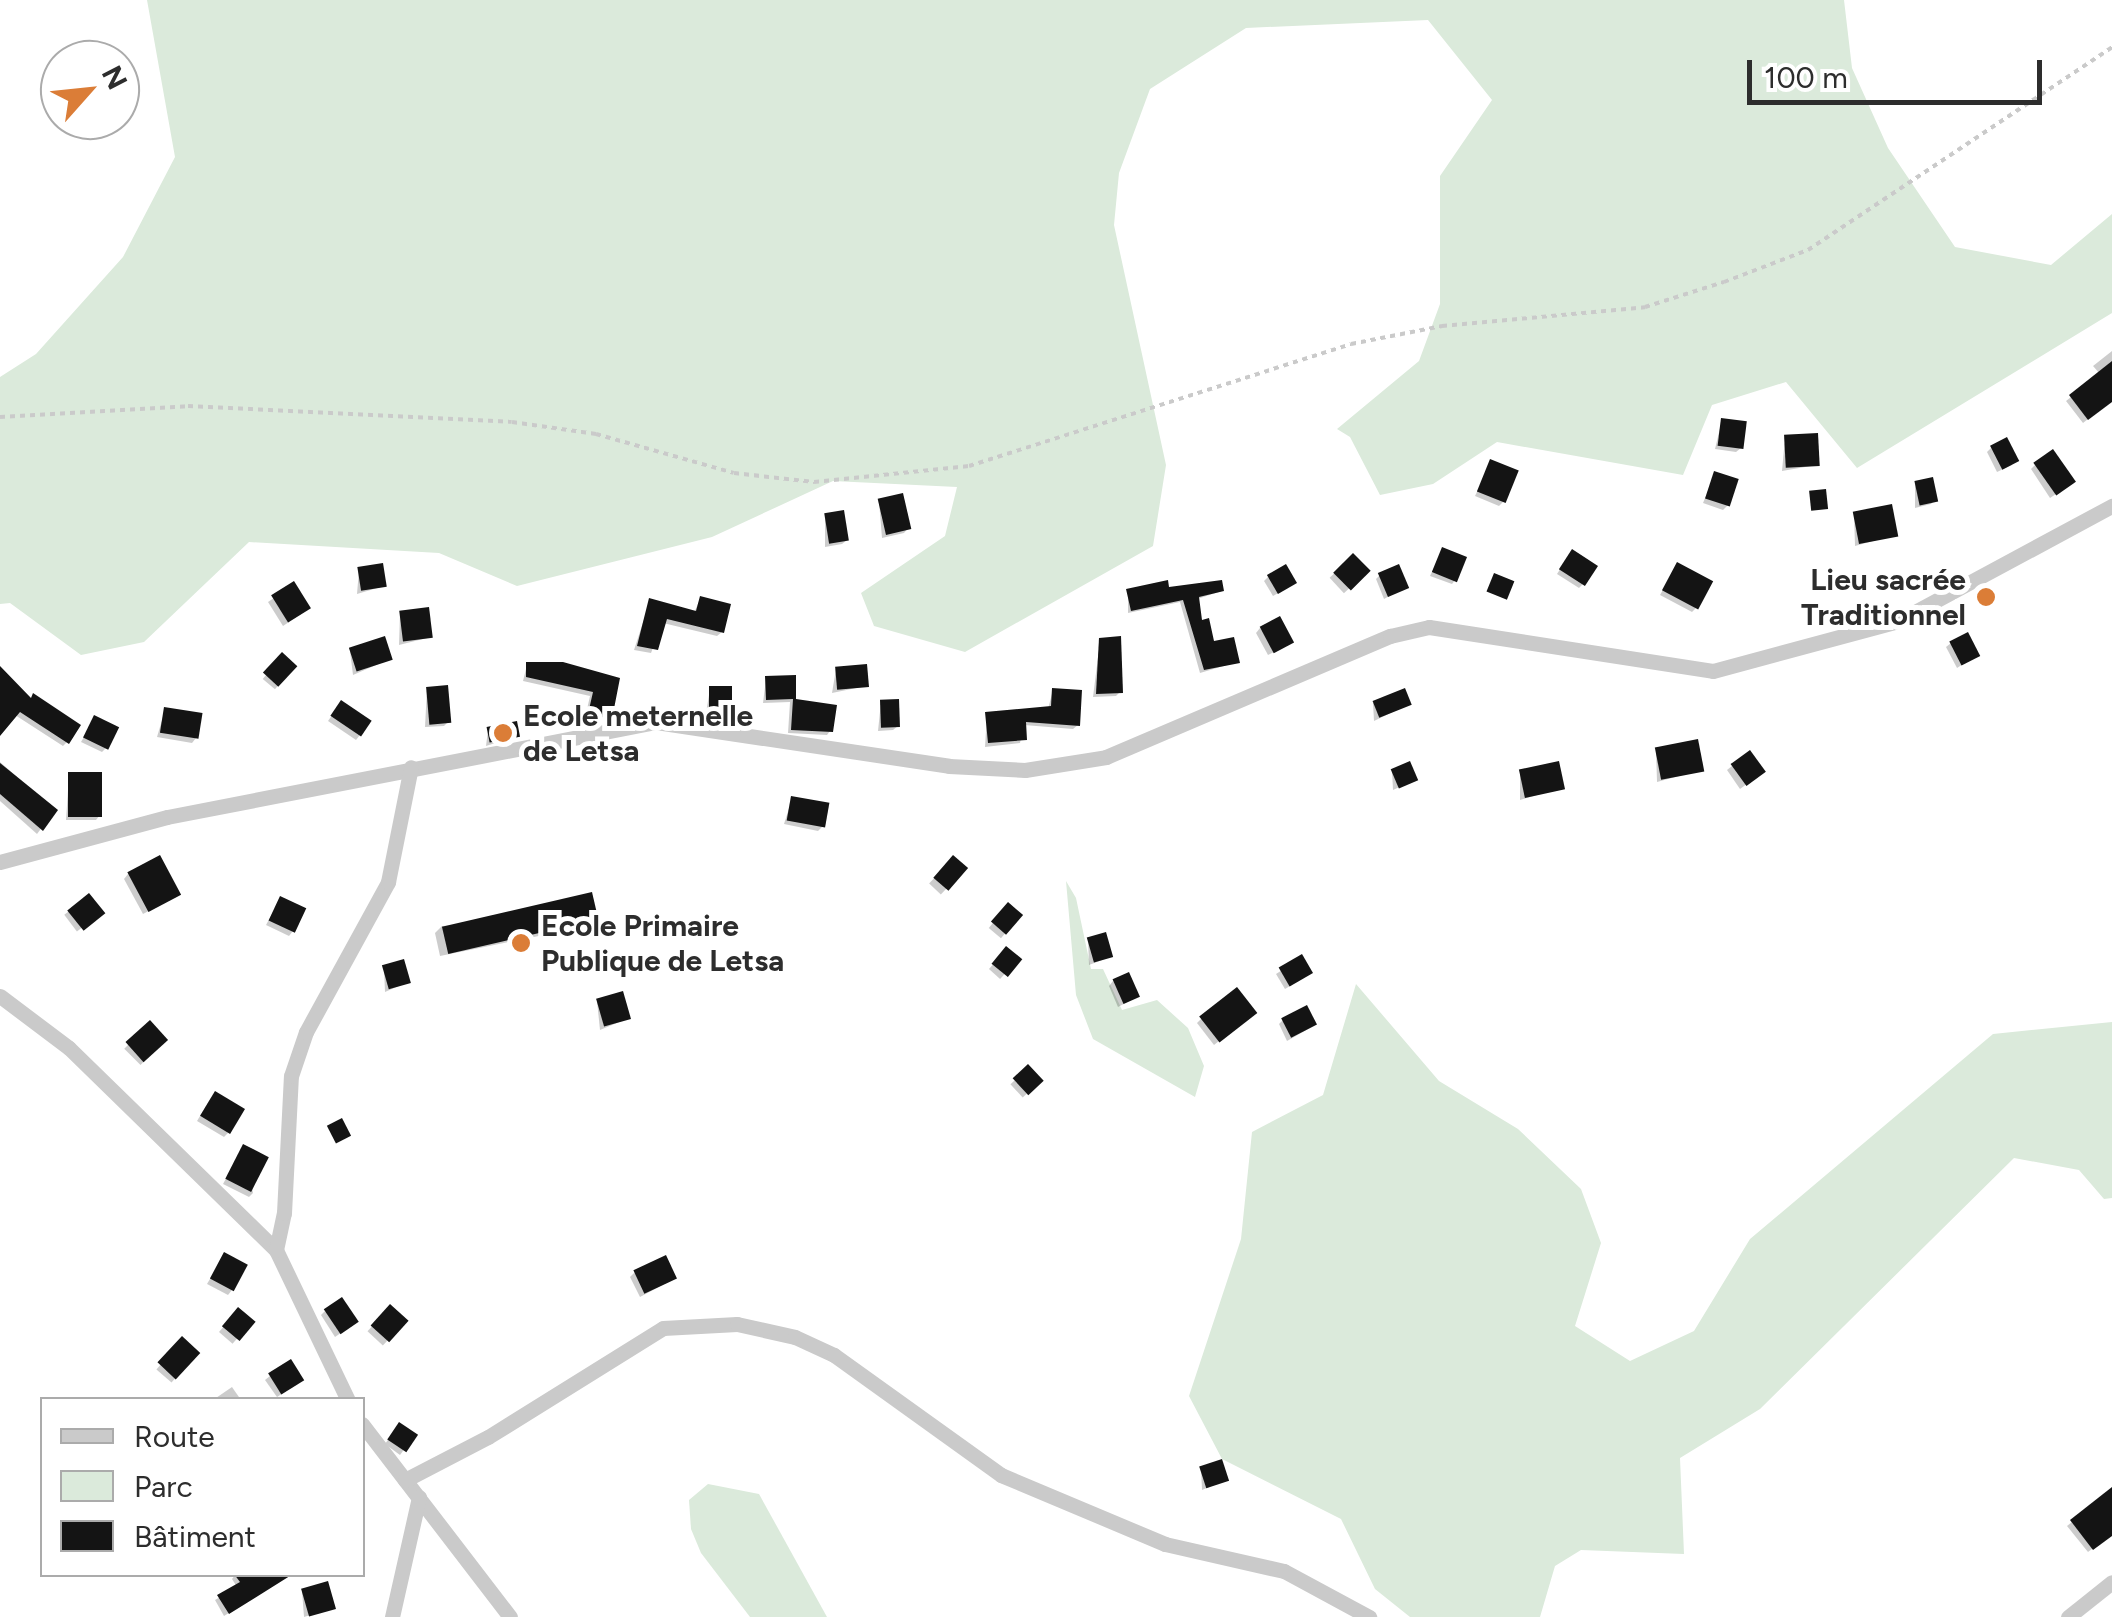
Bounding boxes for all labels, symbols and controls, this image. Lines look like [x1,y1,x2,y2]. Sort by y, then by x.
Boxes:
north arrow [40,40,140,140]
scale bar [1752,40,2047,102]
text: 100 m [1764,59,1848,96]
text: N [95,60,135,95]
place label: Lieu sacrée Traditionnel [1801,562,1966,632]
marker: Lieu sacrée Traditionnel [1975,586,1997,608]
place label: Ecole meternelle de Letsa [523,698,753,768]
marker: Ecole meternelle de Letsa [492,722,514,744]
place label: Ecole Primaire Publique de Letsa [541,908,784,978]
marker: Ecole Primaire Publique de Letsa [510,932,532,954]
legend [40,1397,365,1577]
text: Route [134,1418,215,1455]
text: Parc [134,1468,193,1505]
text: Bâtiment [134,1518,256,1555]

